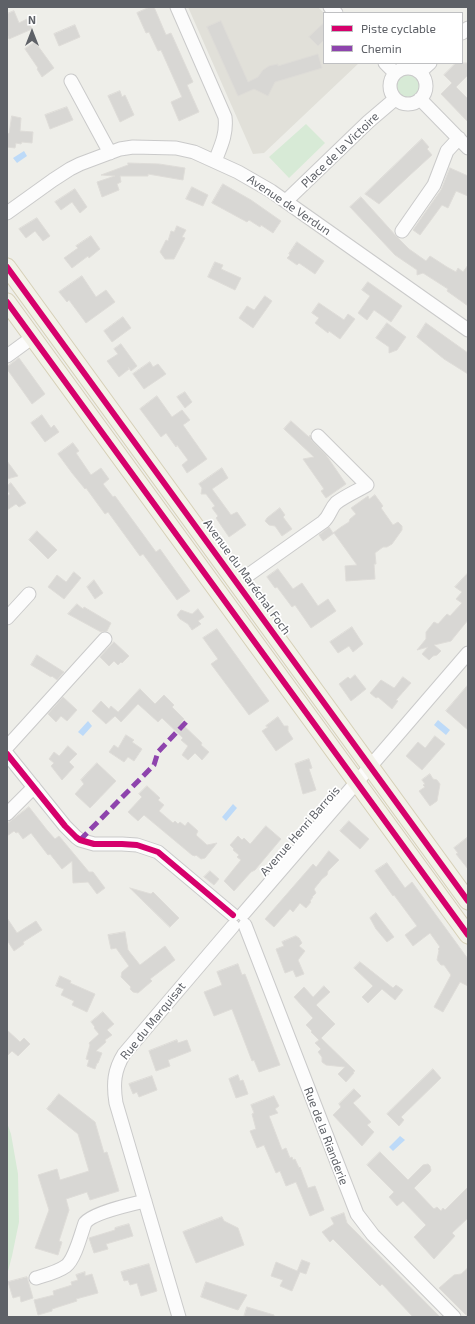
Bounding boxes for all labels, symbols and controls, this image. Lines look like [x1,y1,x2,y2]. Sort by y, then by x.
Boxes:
north arrow [12,12,52,52]
legend [323,12,463,64]
text: N [28,13,36,26]
text: Piste cyclable [361,21,436,35]
text: Chemin [361,41,402,55]
street label: Place de la Victoire [298,109,382,191]
street label: Avenue de Verdun [245,172,333,238]
street label: Avenue du Maréchal Foch [200,517,294,637]
street label: Avenue Henri Barrois [257,783,343,879]
street label: Rue du Marquisat [117,979,189,1063]
street label: Rue de la Rianderie [301,1085,351,1187]

